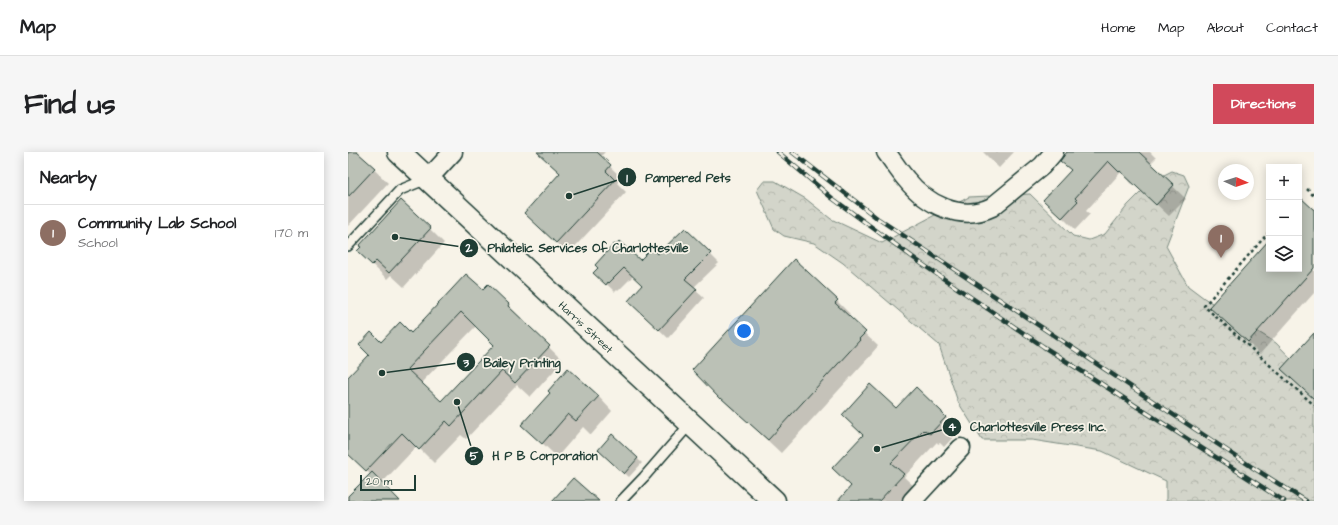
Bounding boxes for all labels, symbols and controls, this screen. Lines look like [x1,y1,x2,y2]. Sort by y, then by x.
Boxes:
text: Map [20,14,56,41]
text: Home [1101,18,1136,38]
text: Map [1158,18,1184,38]
text: About [1206,18,1244,38]
text: Contact [1266,18,1318,38]
button: Directions [1213,84,1314,124]
text: Find us [24,85,115,124]
north arrow [1218,164,1254,200]
map controls [1266,164,1302,272]
button: + [1266,164,1302,200]
callout: Pampered Pets [617,165,738,189]
text: Nearby [40,166,97,190]
text: 1 [626,170,628,187]
text: Pampered Pets [645,170,731,188]
button: − [1266,200,1302,236]
text: Community Lab School [78,213,236,234]
text: 1 [52,224,54,242]
text: 170 m [275,224,308,242]
pin: 1 [1208,225,1234,258]
text: School [78,234,118,252]
callout: Philatelic Services Of Charlottesville [459,236,696,260]
button: layers [1266,236,1302,272]
text: 2 [465,240,473,257]
text: Philatelic Services Of Charlottesville [488,240,689,257]
street label: Harris Street [555,298,617,357]
your location [734,321,754,341]
callout: Bailey Printing [456,350,569,374]
text: 3 [462,355,470,372]
text: Bailey Printing [483,355,561,374]
callout: Charlottesville Press Inc. [942,415,1114,439]
text: 4 [948,419,957,436]
text: Charlottesville Press Inc. [970,419,1106,436]
callout: H P B Corporation [464,444,605,468]
text: 5 [470,448,479,465]
text: H P B Corporation [492,448,598,466]
scale bar [360,473,416,492]
text: 20 m [366,474,392,489]

